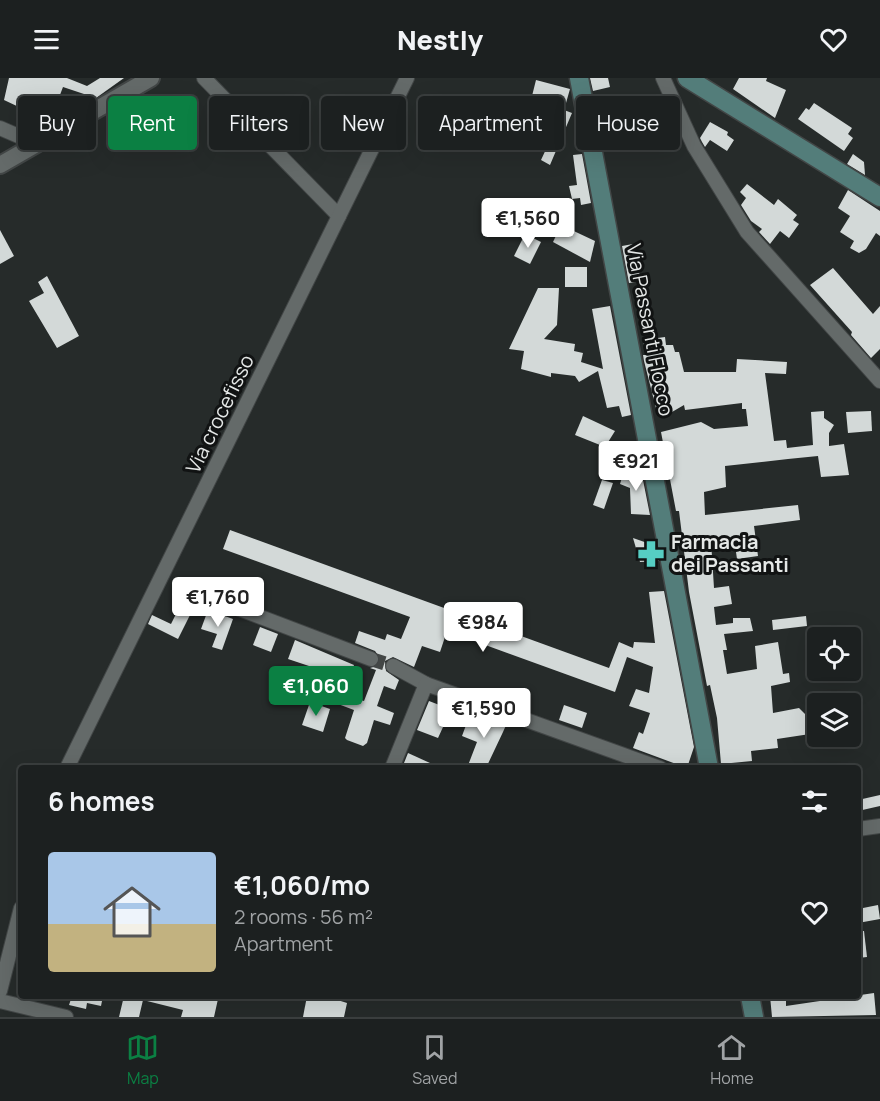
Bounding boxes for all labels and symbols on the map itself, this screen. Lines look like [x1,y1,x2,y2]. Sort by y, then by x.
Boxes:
pin: €1,560 [479,198,577,249]
street label: Via Passanti Flocco [621,242,680,418]
street label: Via crocefisso [179,350,260,478]
pin: €921 [600,441,672,492]
place label: Farmacia dei Passanti [671,528,789,578]
pharmacy icon: Farmacia dei Passanti [636,539,666,569]
pin: €1,760 [169,577,267,628]
pin: €984 [447,602,519,653]
pin: €1,060 [267,666,365,717]
pin: €1,590 [435,688,533,739]

